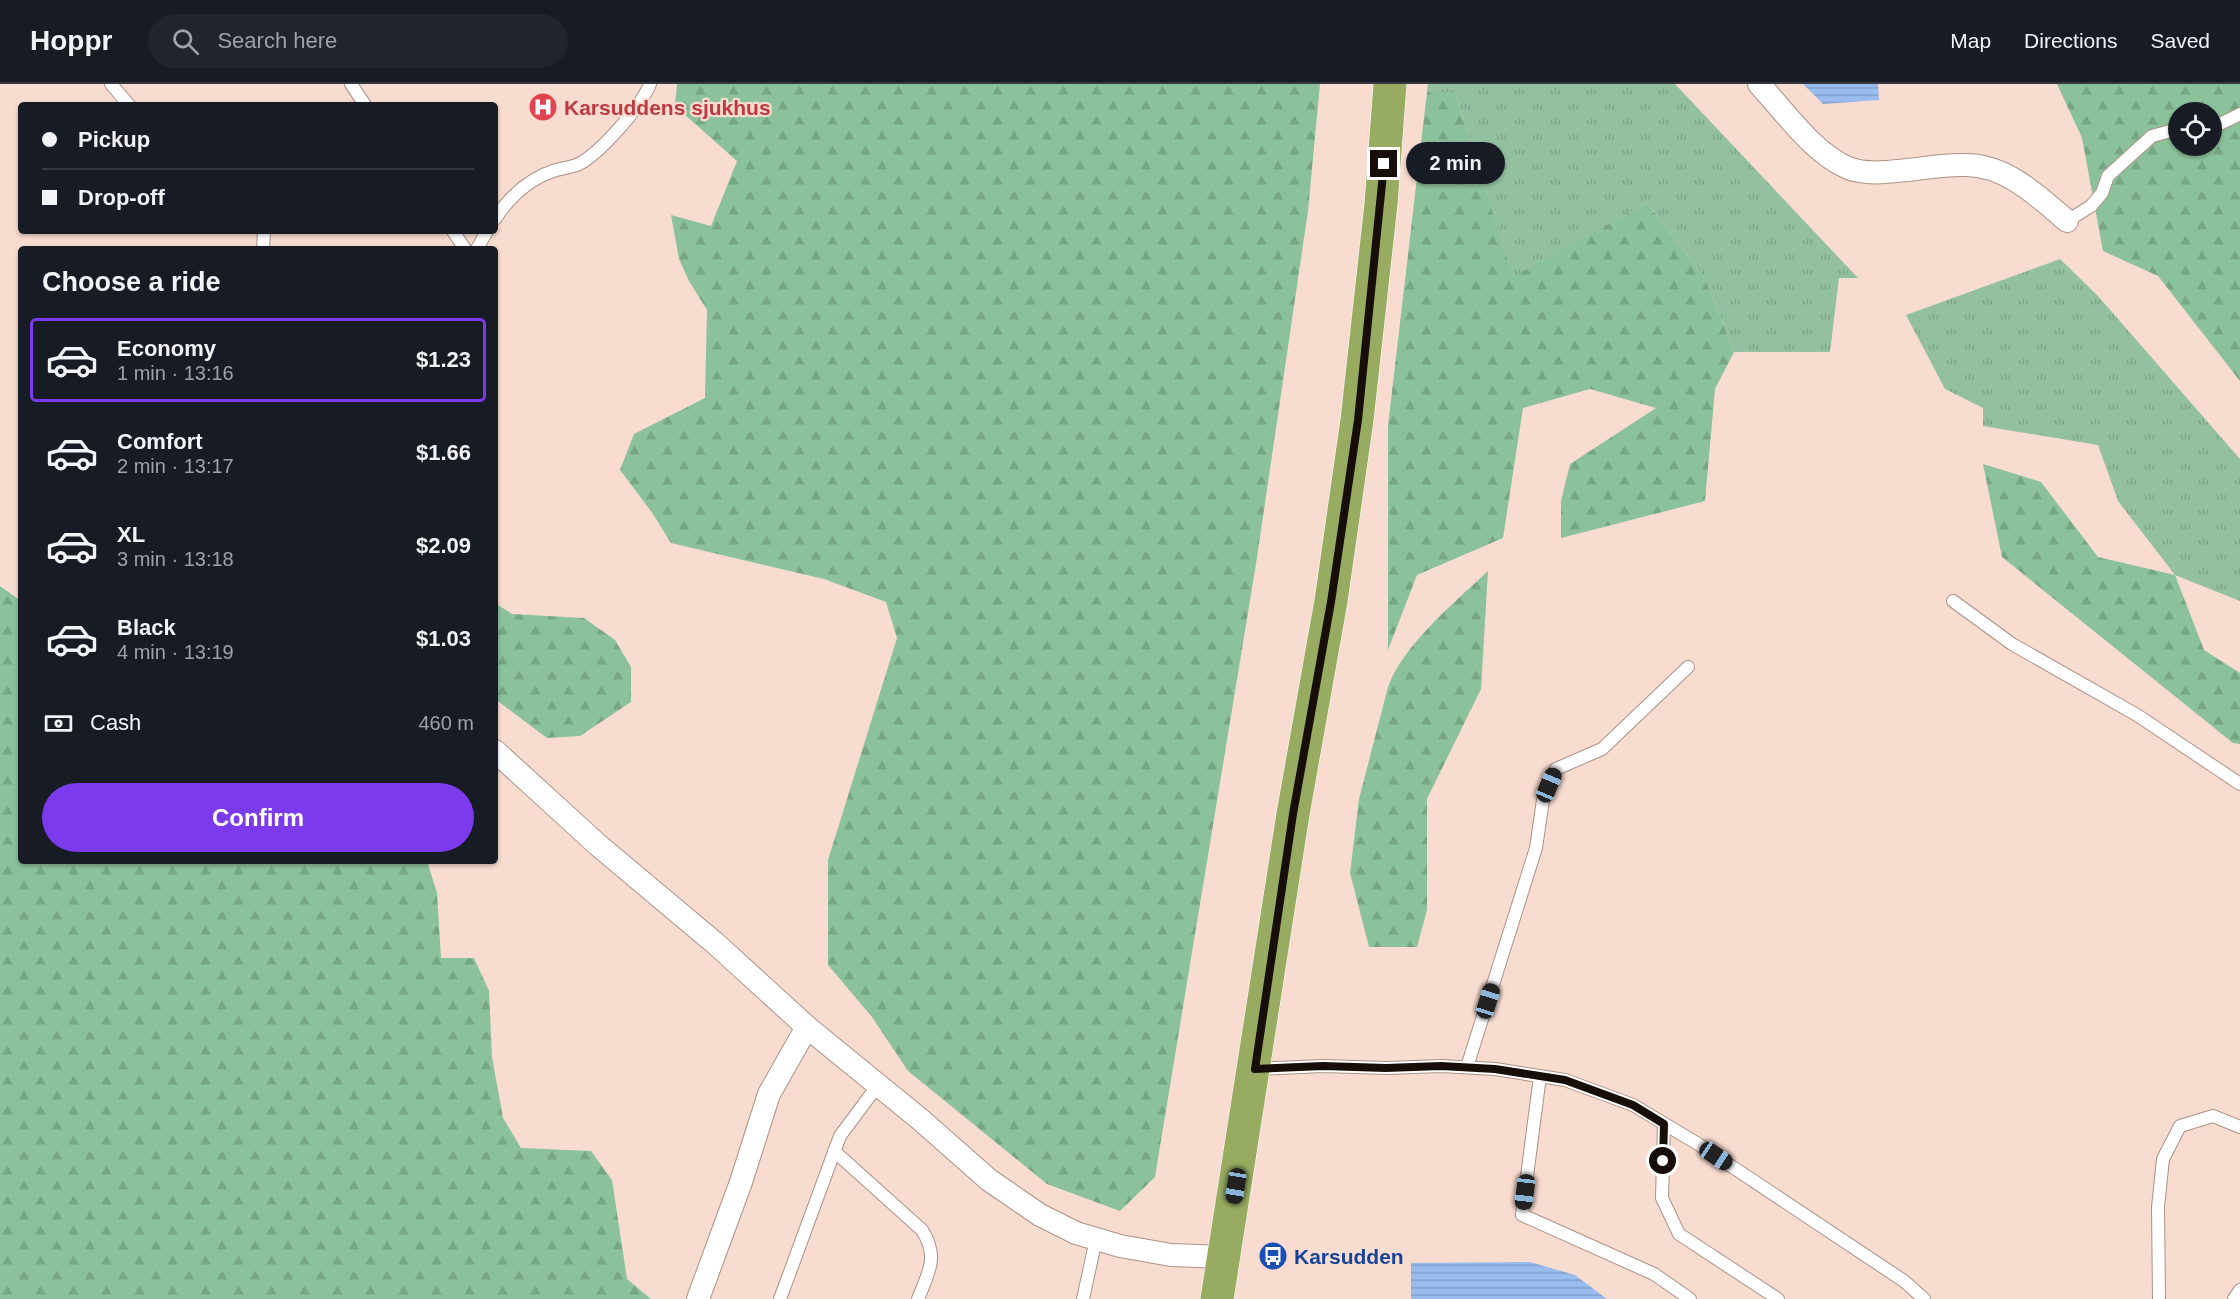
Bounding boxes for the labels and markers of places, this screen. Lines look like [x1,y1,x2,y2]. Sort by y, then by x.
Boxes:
hospital icon: Karsuddens sjukhus [527,91,559,123]
place label: Karsuddens sjukhus [564,96,771,119]
bus stop icon: Karsudden [1257,1240,1289,1272]
place label: Karsudden [1294,1245,1404,1268]

